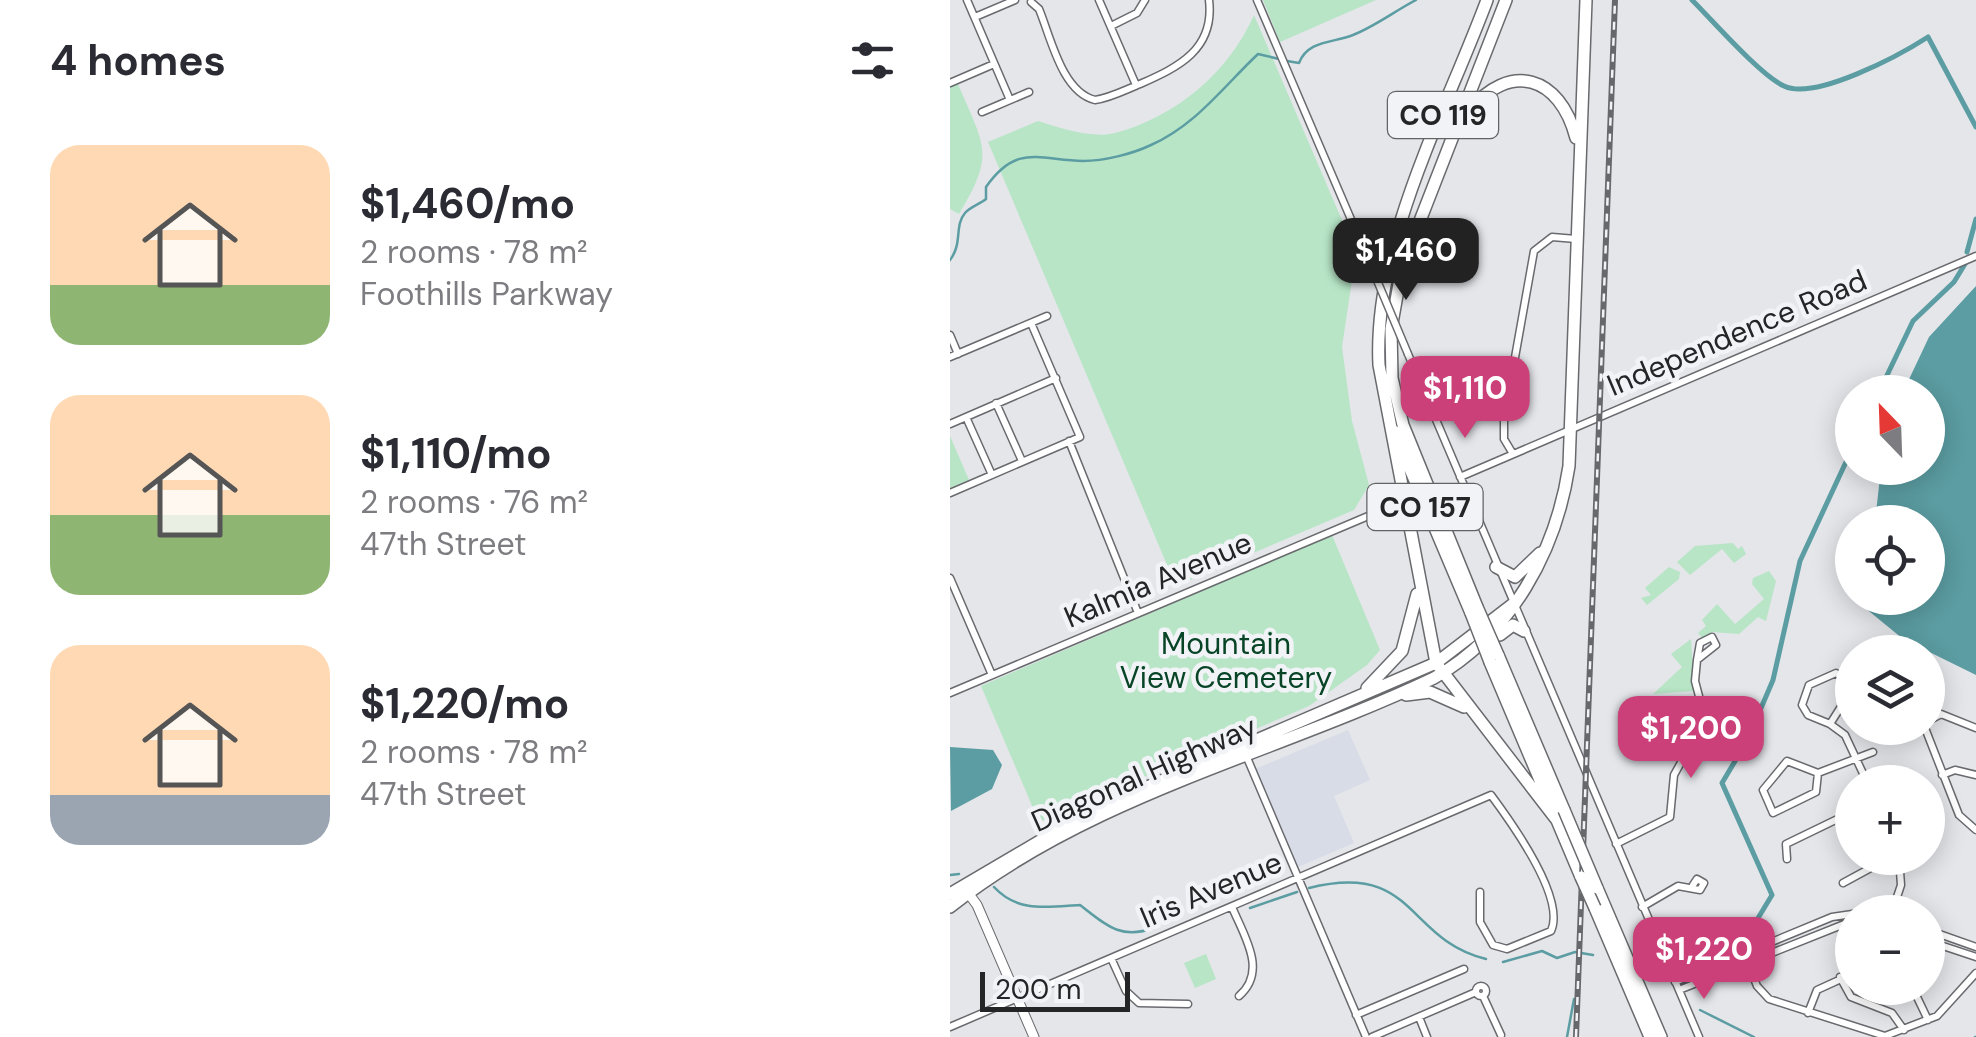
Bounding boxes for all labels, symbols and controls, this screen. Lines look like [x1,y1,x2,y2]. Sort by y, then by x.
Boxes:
text: 4 homes [50,33,226,88]
icon: filters [845,33,900,88]
road number: CO 119 [1388,92,1498,138]
text: $1,460/mo [360,176,575,231]
icon: home [130,185,250,305]
pin: $1,460 [1325,218,1487,303]
text: $1,460 [1355,229,1457,271]
text: 2 rooms · 78 m² [360,231,588,273]
street label: Independence Road [1601,260,1872,405]
text: Foothills Parkway [360,273,613,315]
pin: $1,110 [1384,356,1546,441]
text: $1,110 [1423,367,1507,409]
north arrow [1835,375,1945,485]
map controls [1835,375,1945,1005]
text: $1,110/mo [360,426,552,481]
icon: home [130,435,250,555]
text: 2 rooms · 76 m² [360,481,588,523]
road number: CO 157 [1368,484,1482,530]
button: locate [1835,505,1945,615]
text: 47th Street [360,523,527,565]
street label: Kalmia Avenue [1058,523,1257,637]
park label: Mountain View Cemetery [1120,624,1333,697]
button: layers [1835,635,1945,745]
text: $1,220/mo [360,676,569,731]
icon: home [130,685,250,805]
pin: $1,200 [1610,696,1772,781]
street label: Diagonal Highway [1025,706,1263,841]
text: $1,200 [1640,707,1742,749]
text: 2 rooms · 78 m² [360,731,588,773]
button: + [1835,765,1945,875]
text: 47th Street [360,773,527,815]
street label: Iris Avenue [1134,842,1288,937]
button: − [1835,895,1945,1005]
pin: $1,220 [1623,917,1785,1002]
text: $1,220 [1655,928,1753,970]
scale bar [980,967,1130,1012]
text: 200 m [995,971,1082,1008]

